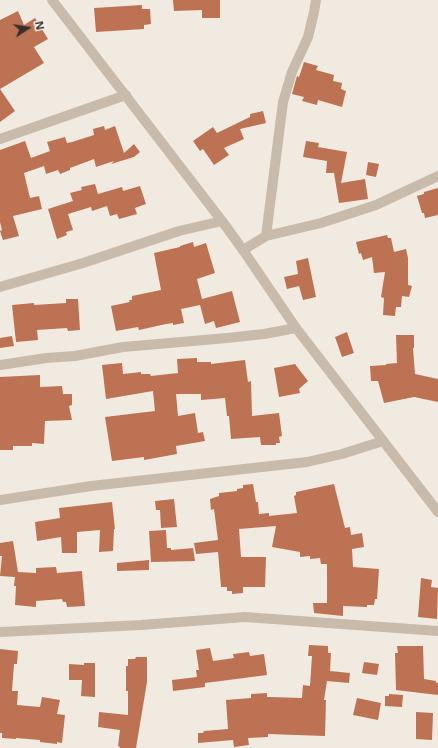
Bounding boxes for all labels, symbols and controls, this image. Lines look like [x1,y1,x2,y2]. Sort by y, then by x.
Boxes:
north arrow [8,8,48,48]
text: N [32,19,48,31]

